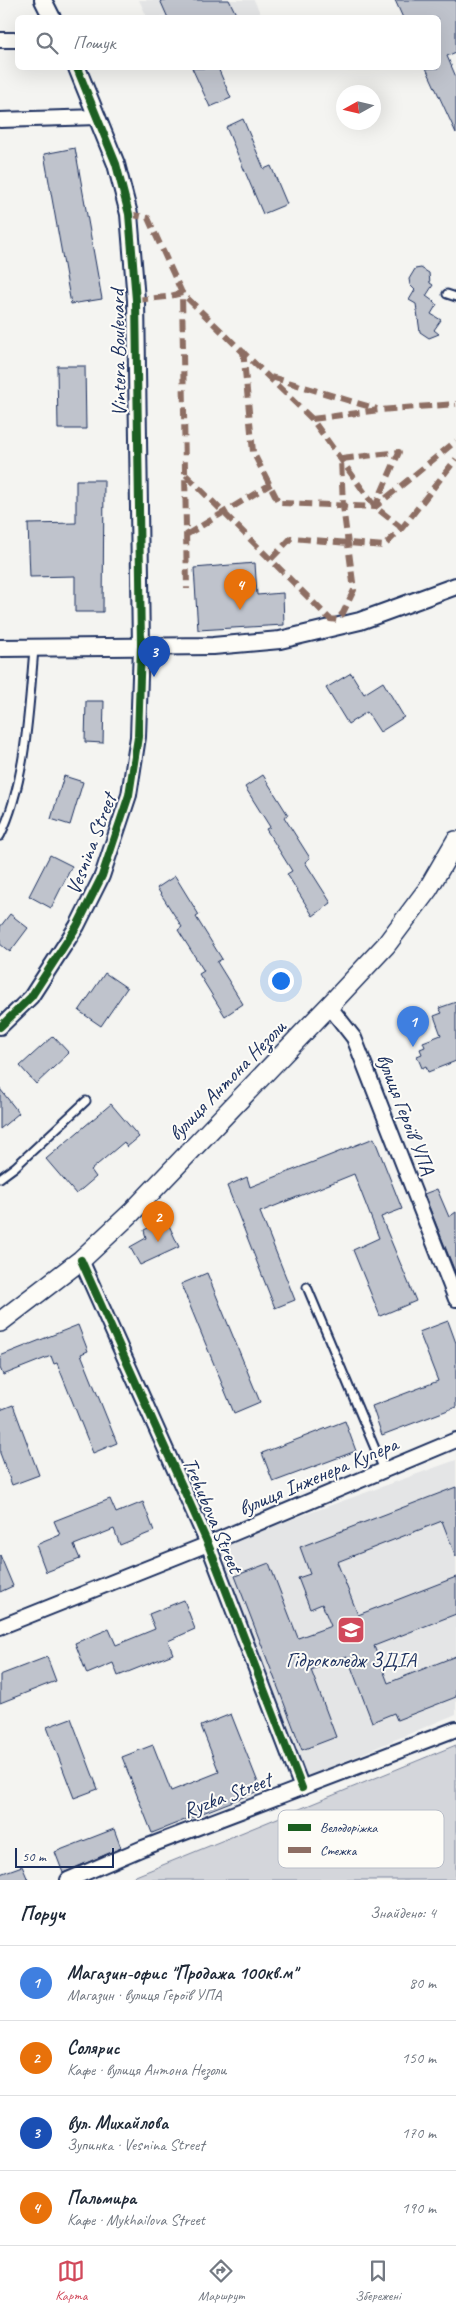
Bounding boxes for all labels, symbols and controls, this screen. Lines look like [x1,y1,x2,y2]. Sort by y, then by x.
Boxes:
search box [15,15,441,70]
icon: search [33,29,61,57]
text: Пошук [73,31,115,55]
north arrow [336,85,381,130]
street label: Vintera Boulevard [104,285,132,417]
pin: 4 [224,569,256,610]
pin: 3 [138,636,170,677]
street label: Vesnina Street [60,787,123,898]
your location [268,968,294,994]
pin: 1 [397,1006,429,1047]
street label: вулиця Антона Незоли [163,1013,293,1147]
street label: вулиця Героїв УПА [371,1050,441,1179]
pin: 2 [142,1201,174,1242]
street label: вулиця Інженера Купера [234,1430,404,1521]
street label: Trehubova Street [177,1454,250,1578]
school or university icon: Гідроколедж ЗДIА [336,1615,366,1645]
place label: Гідроколедж ЗДIА [286,1647,417,1673]
street label: Ryzka Street [179,1765,278,1824]
legend [278,1810,444,1868]
text: Велодоріжка [320,1819,378,1836]
text: Стежка [320,1842,358,1859]
scale bar [15,1845,114,1868]
text: 50 m [22,1848,46,1865]
text: Поруч [20,1900,65,1926]
text: Знайдено: 4 [370,1903,436,1923]
text: Магазин-офис "Продажа 100кв.м" [67,1961,297,1985]
text: 1 [32,1973,40,1993]
text: 80 m [409,1973,436,1993]
text: Магазин · вулиця Героїв УПА [67,1985,222,2005]
text: Солярис [67,2036,120,2060]
text: 2 [32,2048,40,2068]
text: 150 m [402,2048,436,2068]
text: Кафе · вулиця Антона Незоли [67,2060,226,2080]
text: вул. Михайлова [67,2111,168,2135]
text: 3 [32,2123,40,2143]
text: 170 m [402,2123,436,2143]
text: Зупинка · Vesnina Street [67,2135,204,2155]
text: Пальмира [67,2186,136,2210]
text: 4 [32,2198,40,2218]
text: 190 m [402,2198,436,2218]
text: Кафе · Mykhailova Street [67,2210,205,2230]
tab: Карта [55,2257,87,2304]
tab: Маршрут [198,2257,244,2304]
tab: Збережені [355,2257,401,2304]

